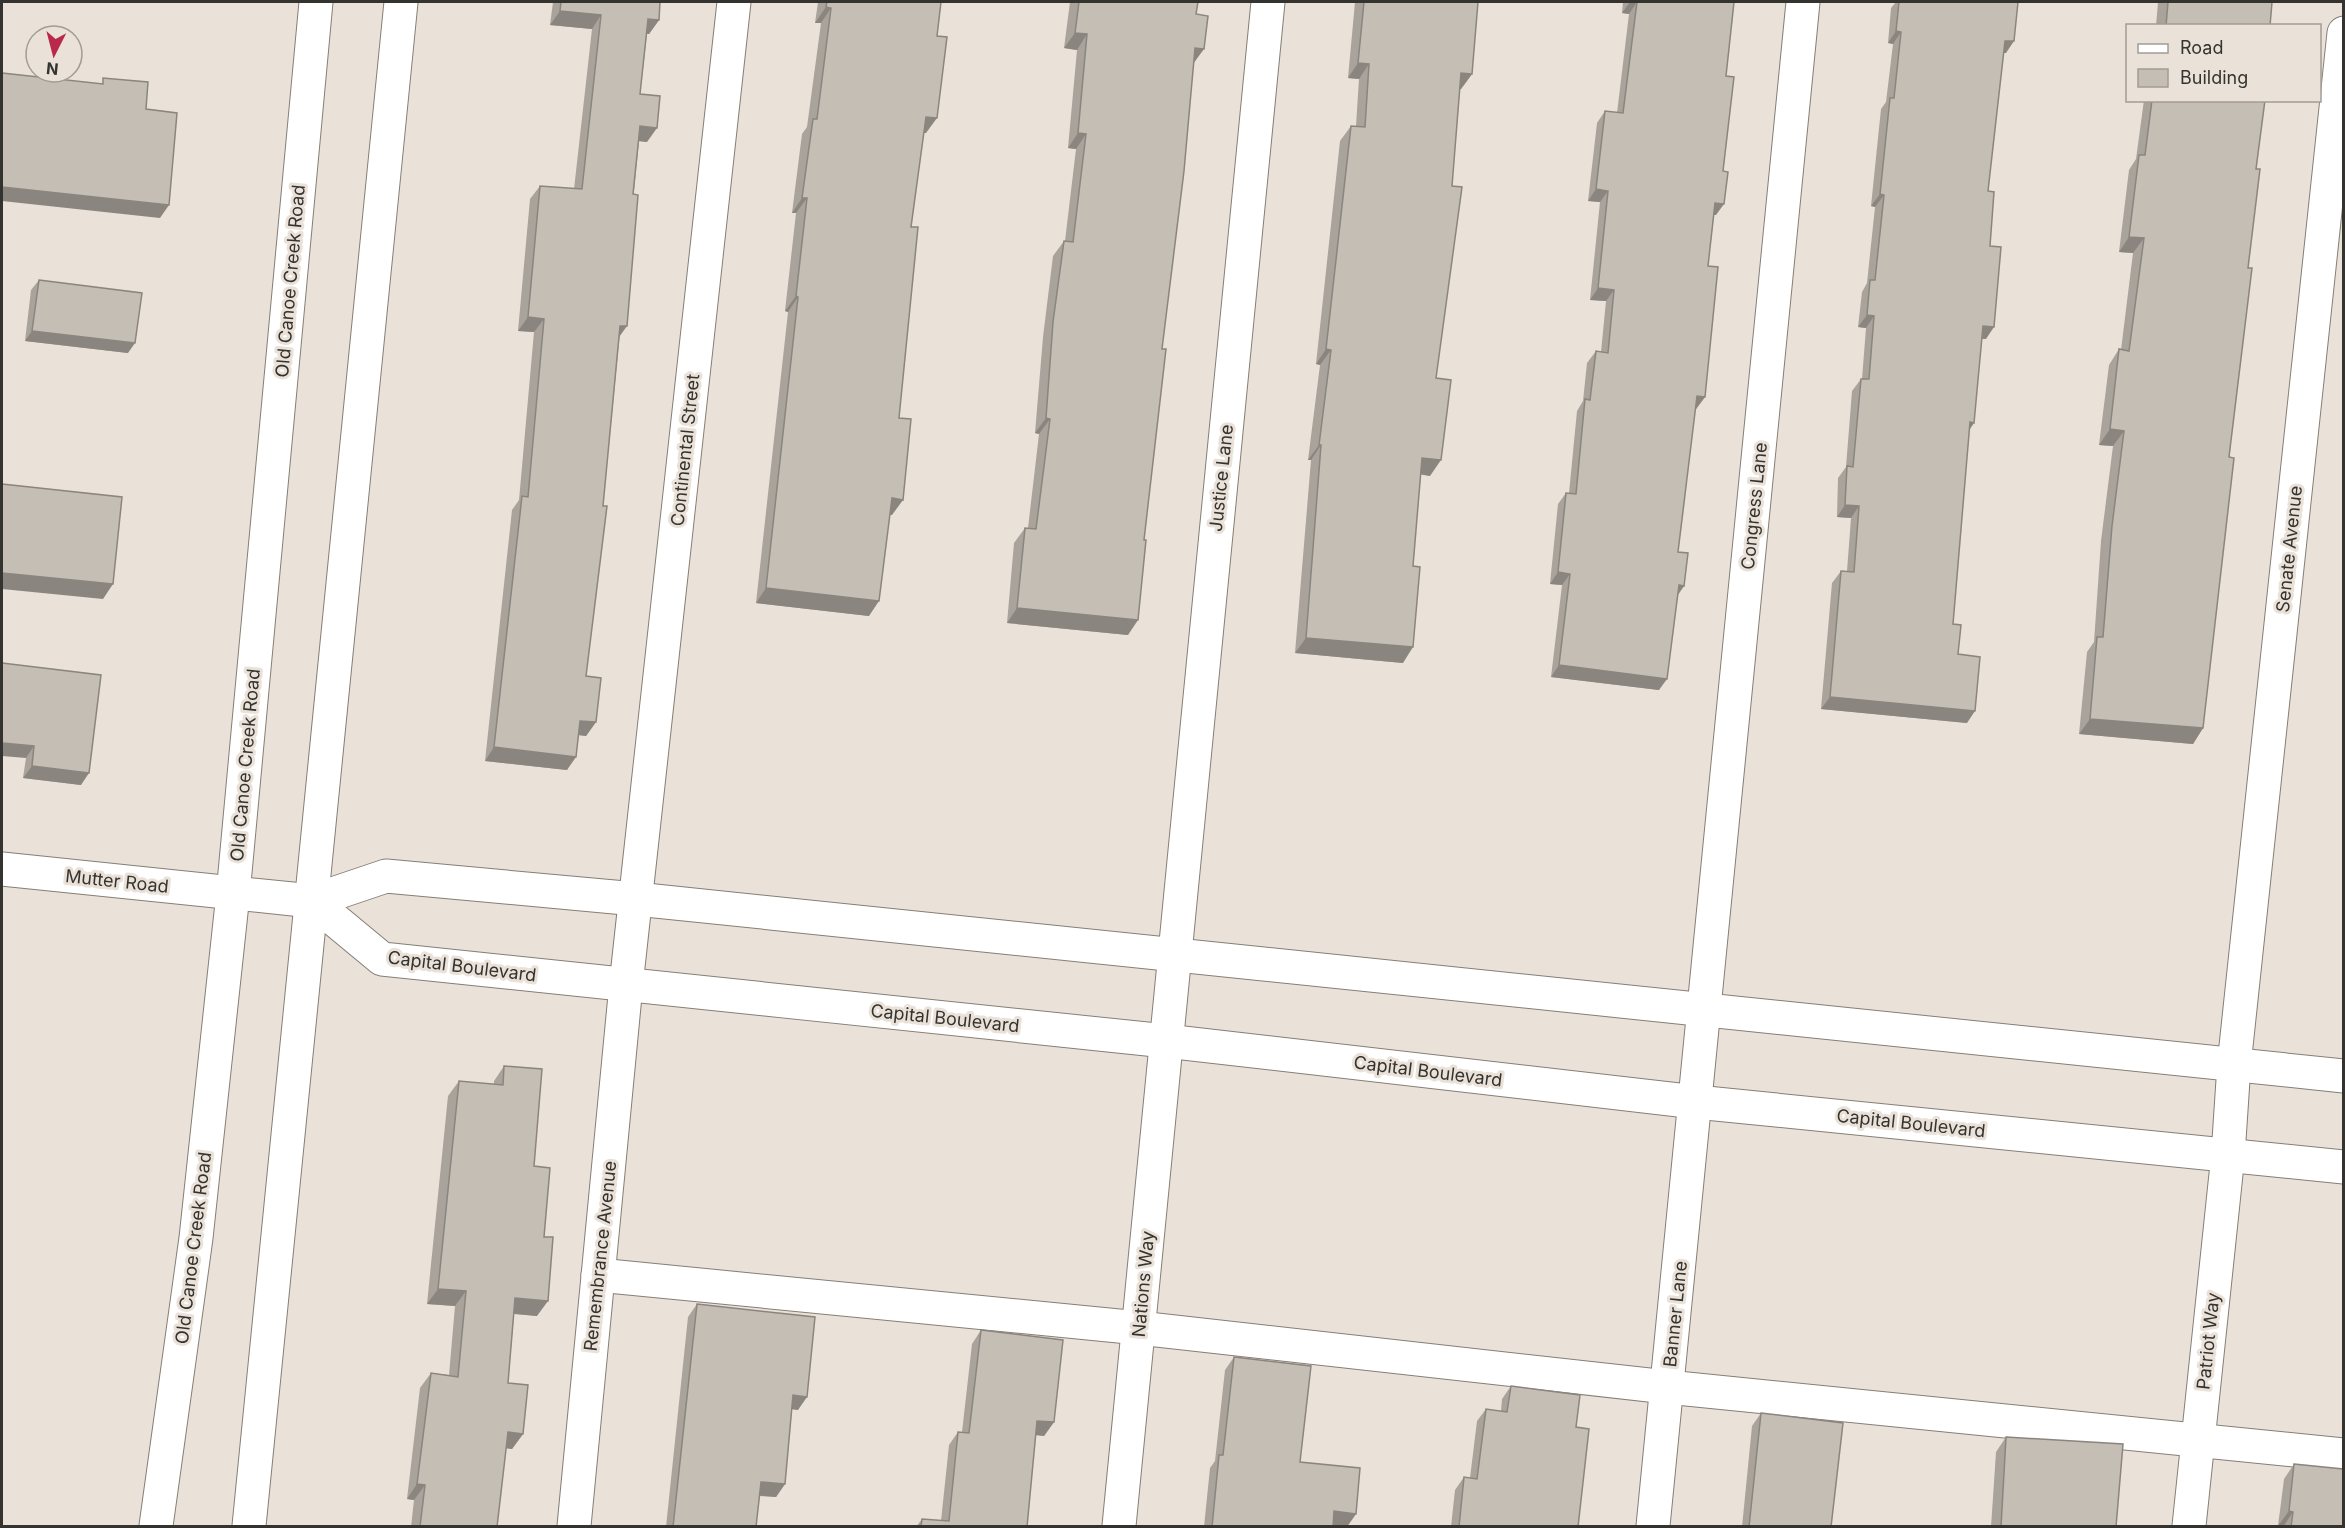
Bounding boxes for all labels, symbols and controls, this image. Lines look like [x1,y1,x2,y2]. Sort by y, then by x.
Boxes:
north arrow [24,24,84,84]
legend [2126,24,2321,102]
text: Road [2180,37,2223,58]
text: N [45,58,60,80]
text: Building [2180,67,2248,88]
street label: Old Canoe Creek Road [271,184,309,378]
street label: Continental Street [667,373,703,527]
street label: Justice Lane [1205,423,1237,533]
street label: Congress Lane [1737,441,1771,571]
street label: Senate Avenue [2272,485,2306,613]
street label: Old Canoe Creek Road [226,668,264,862]
street label: Mutter Road [64,865,170,897]
street label: Capital Boulevard [387,946,537,986]
street label: Capital Boulevard [870,1000,1020,1036]
street label: Capital Boulevard [1353,1051,1503,1091]
street label: Capital Boulevard [1836,1105,1986,1141]
street label: Old Canoe Creek Road [171,1151,215,1345]
street label: Remembrance Avenue [580,1160,620,1352]
street label: Nations Way [1128,1230,1158,1338]
street label: Banner Lane [1659,1260,1691,1368]
street label: Patriot Way [2192,1291,2224,1391]

